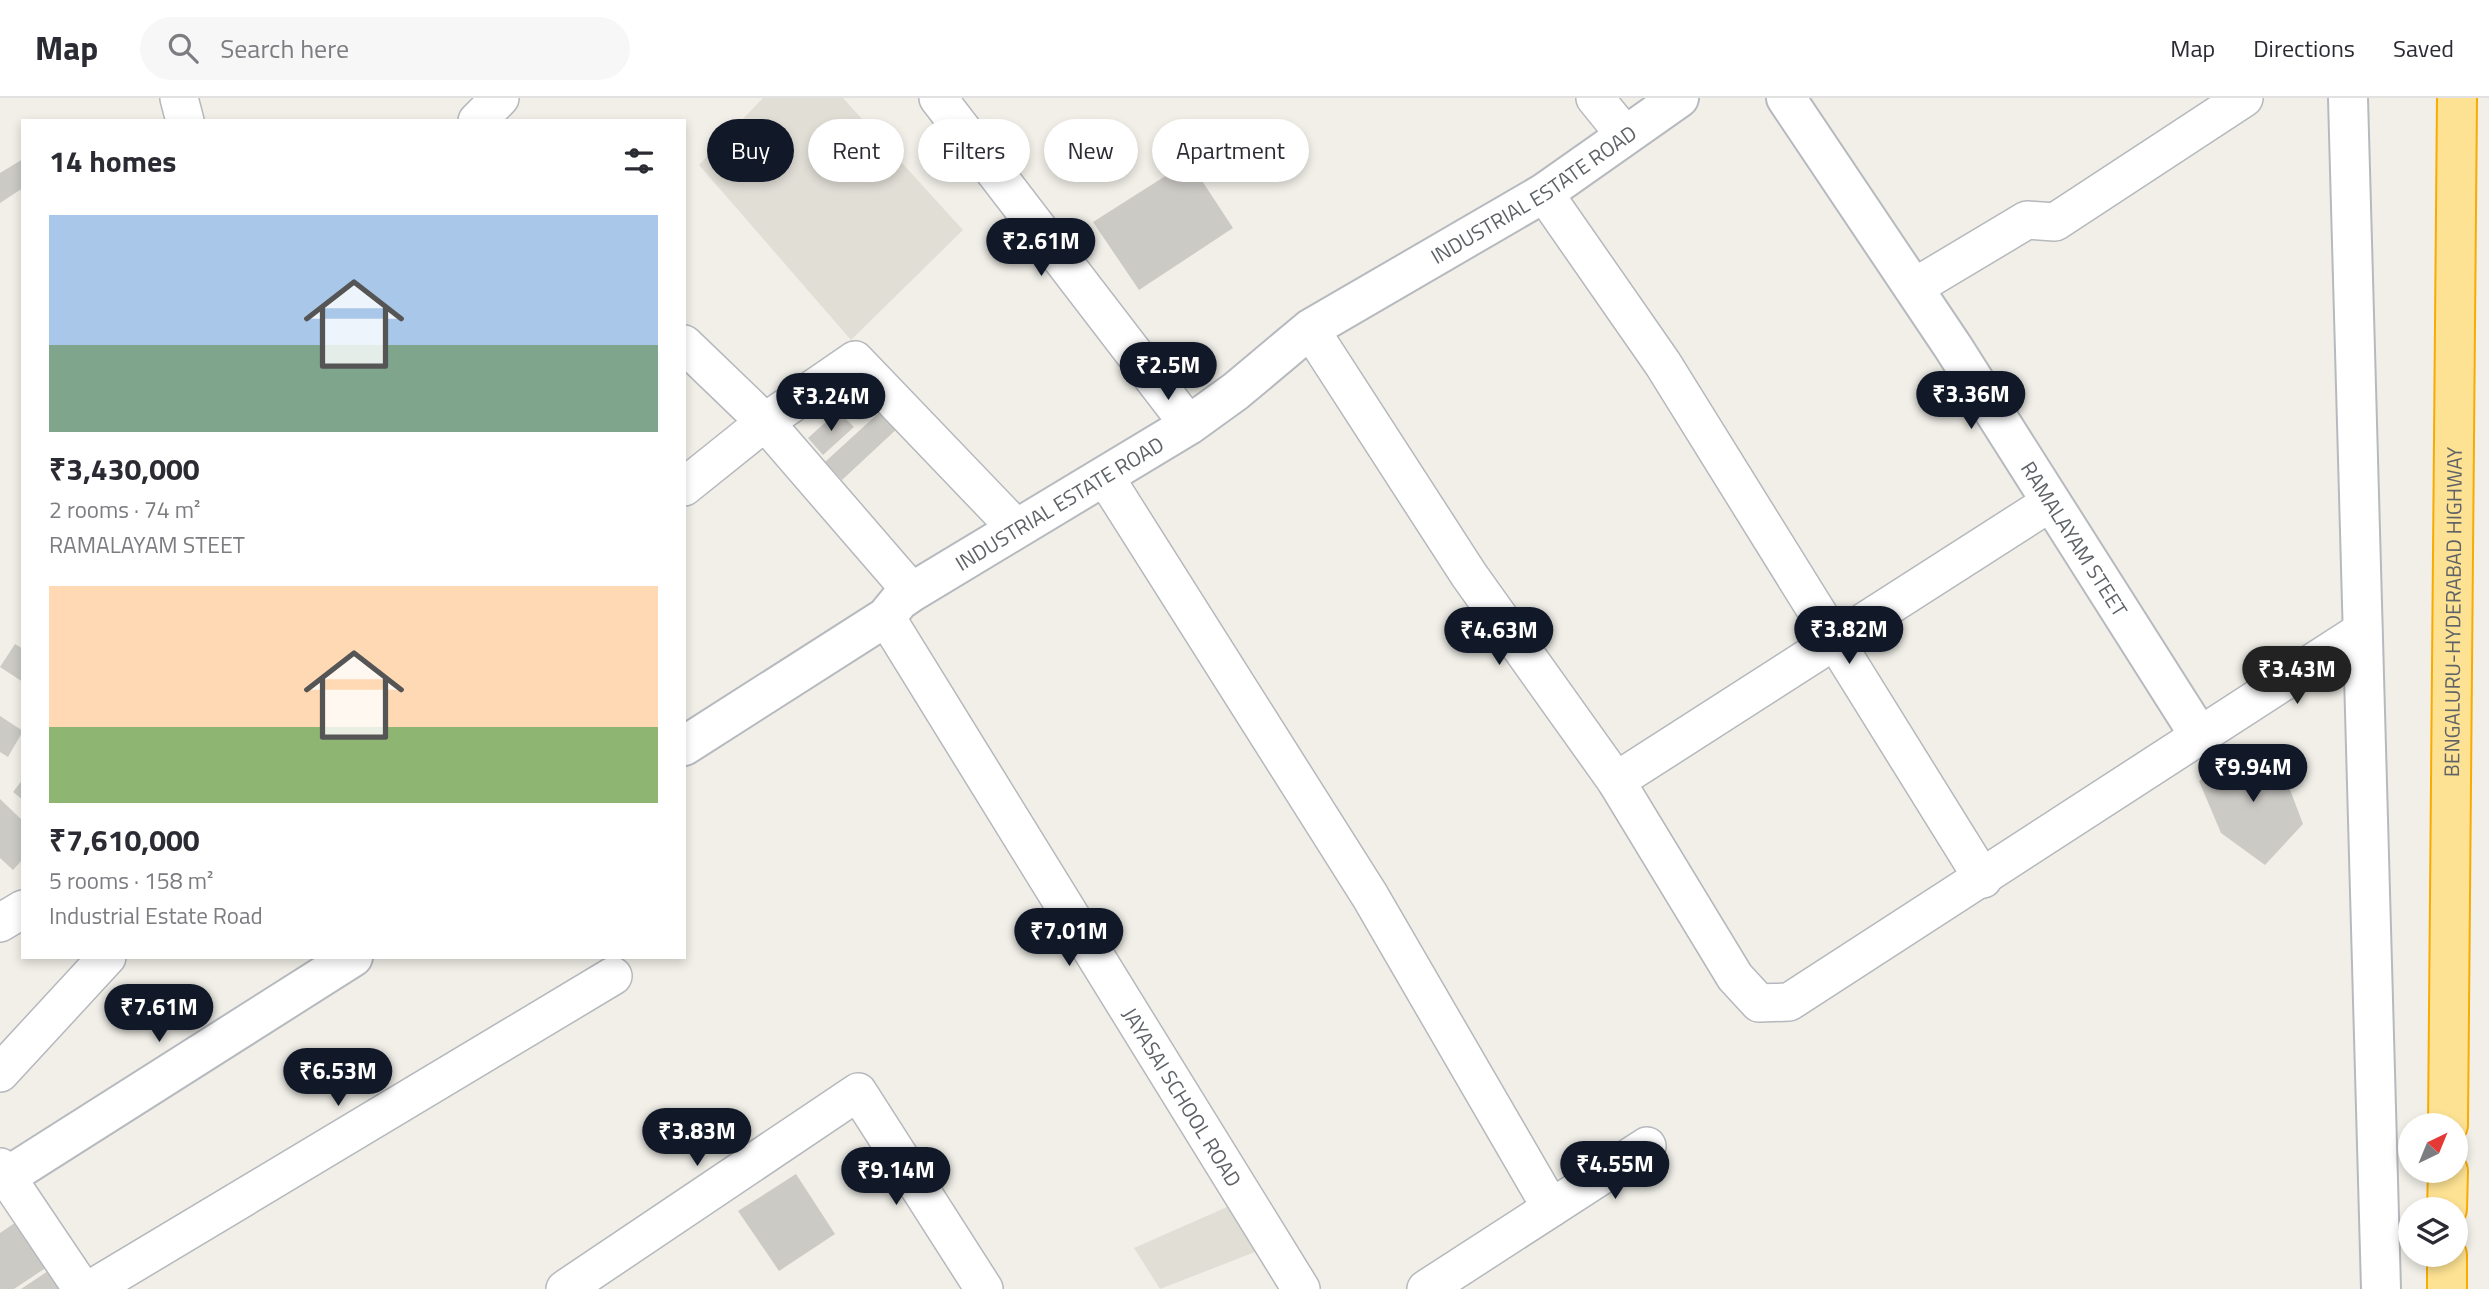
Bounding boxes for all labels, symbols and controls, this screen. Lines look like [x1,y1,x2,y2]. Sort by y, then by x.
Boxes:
search box [140,17,630,80]
text: Map [35,23,98,73]
icon: search [164,29,202,67]
text: Search here [220,29,349,68]
text: Map [2170,30,2215,66]
text: Directions [2253,30,2355,66]
text: Saved [2393,30,2454,66]
street label: INDUSTRIAL ESTATE ROAD [1424,117,1643,272]
chip: Buy [707,119,794,182]
chip: Rent [808,119,904,182]
chip: Filters [918,119,1030,182]
chip: New [1044,119,1138,182]
chip: Apartment [1152,119,1309,182]
text: 14 homes [49,138,176,184]
icon: filters [620,142,658,180]
pin: ₹2.61M [984,218,1098,278]
text: ₹2.61M [1002,223,1080,258]
icon: home [291,261,417,387]
pin: ₹2.5M [1119,342,1217,402]
text: ₹2.5M [1136,347,1200,382]
pin: ₹3.36M [1914,372,2028,431]
pin: ₹3.24M [774,374,888,433]
text: ₹3.36M [1932,376,2010,411]
text: ₹3.24M [792,378,870,413]
street label: INDUSTRIAL ESTATE ROAD [949,428,1170,579]
text: ₹3,430,000 [49,446,200,492]
street label: BENGALURU-HYDERABAD HIGHWAY [2435,446,2470,777]
street label: RAMALAYAM STEET [2013,455,2136,623]
text: 2 rooms · 74 m² [49,492,200,527]
text: RAMALAYAM STEET [49,527,245,562]
pin: ₹3.82M [1792,606,1906,666]
pin: ₹4.63M [1442,608,1556,667]
text: ₹3.82M [1810,611,1888,646]
text: ₹4.63M [1460,612,1538,647]
icon: home [291,632,417,758]
pin: ₹3.43M [2240,646,2354,706]
text: ₹3.43M [2258,651,2336,686]
pin: ₹9.94M [2196,744,2310,804]
text: ₹9.94M [2214,749,2292,784]
text: ₹7,610,000 [49,817,200,863]
text: 5 rooms · 158 m² [49,863,213,898]
text: Industrial Estate Road [49,898,263,933]
pin: ₹7.01M [1012,908,1126,968]
text: ₹7.01M [1030,913,1108,948]
pin: ₹7.61M [102,984,216,1044]
text: ₹7.61M [120,989,198,1024]
street label: JAYASAI SCHOOL ROAD [1115,1001,1250,1193]
pin: ₹6.53M [281,1048,395,1108]
text: ₹6.53M [299,1053,377,1088]
pin: ₹3.83M [640,1108,754,1168]
text: ₹3.83M [658,1113,736,1148]
north arrow [2398,1113,2468,1183]
map controls [2398,1113,2468,1267]
pin: ₹4.55M [1558,1142,1672,1201]
text: ₹4.55M [1576,1146,1654,1181]
pin: ₹9.14M [839,1148,953,1207]
text: ₹9.14M [857,1152,935,1187]
button: layers [2398,1197,2468,1267]

